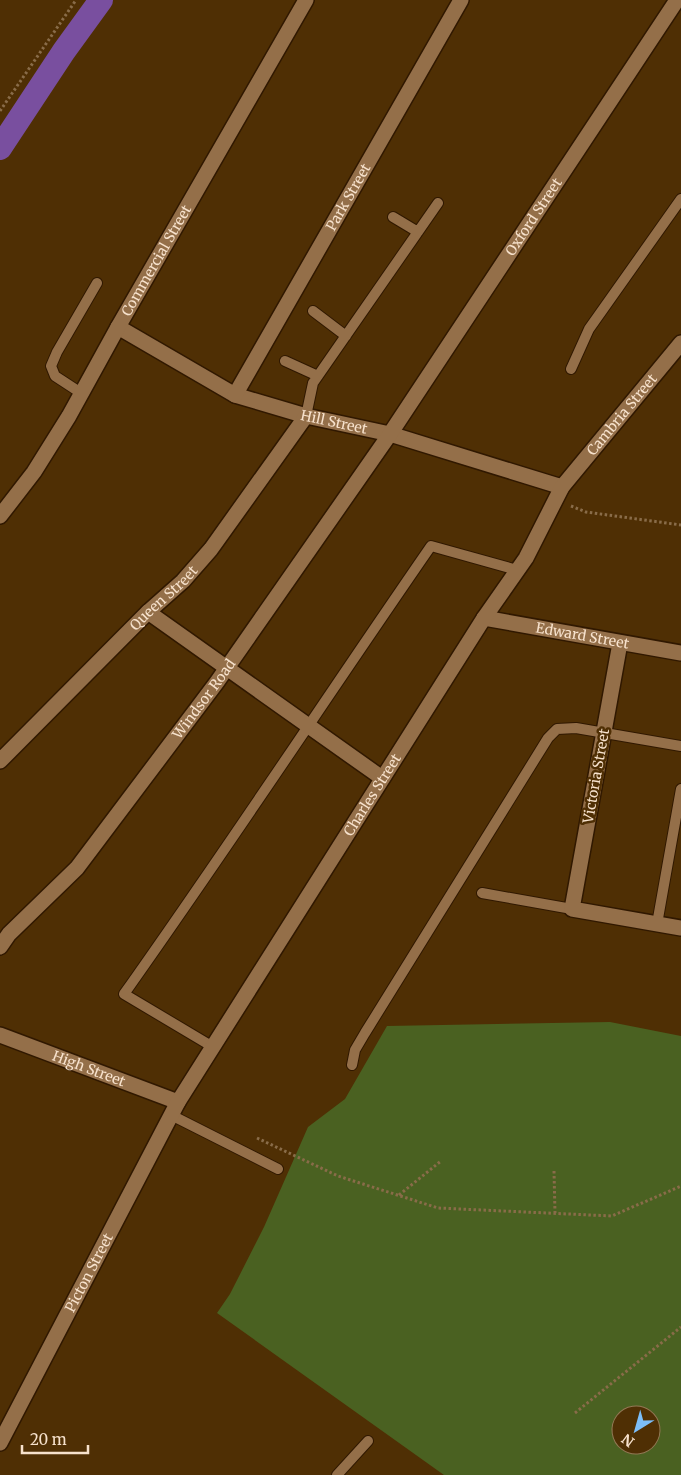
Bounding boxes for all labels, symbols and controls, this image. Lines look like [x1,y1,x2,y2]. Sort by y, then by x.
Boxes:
street label: Park Street [322,160,375,234]
street label: Oxford Street [501,174,566,259]
street label: Commercial Street [117,201,196,319]
street label: Cambria Street [583,370,661,459]
street label: Hill Street [299,406,370,438]
street label: Queen Street [126,561,202,634]
street label: Edward Street [534,618,631,653]
street label: Windsor Road [168,655,240,743]
street label: Victoria Street [579,727,613,826]
street label: Charles Street [339,750,405,839]
street label: High Street [50,1047,128,1091]
street label: Picton Street [61,1230,117,1315]
north arrow [611,1405,661,1455]
scale bar [22,1422,89,1454]
text: 20 m [30,1430,67,1449]
text: N [618,1430,638,1451]

